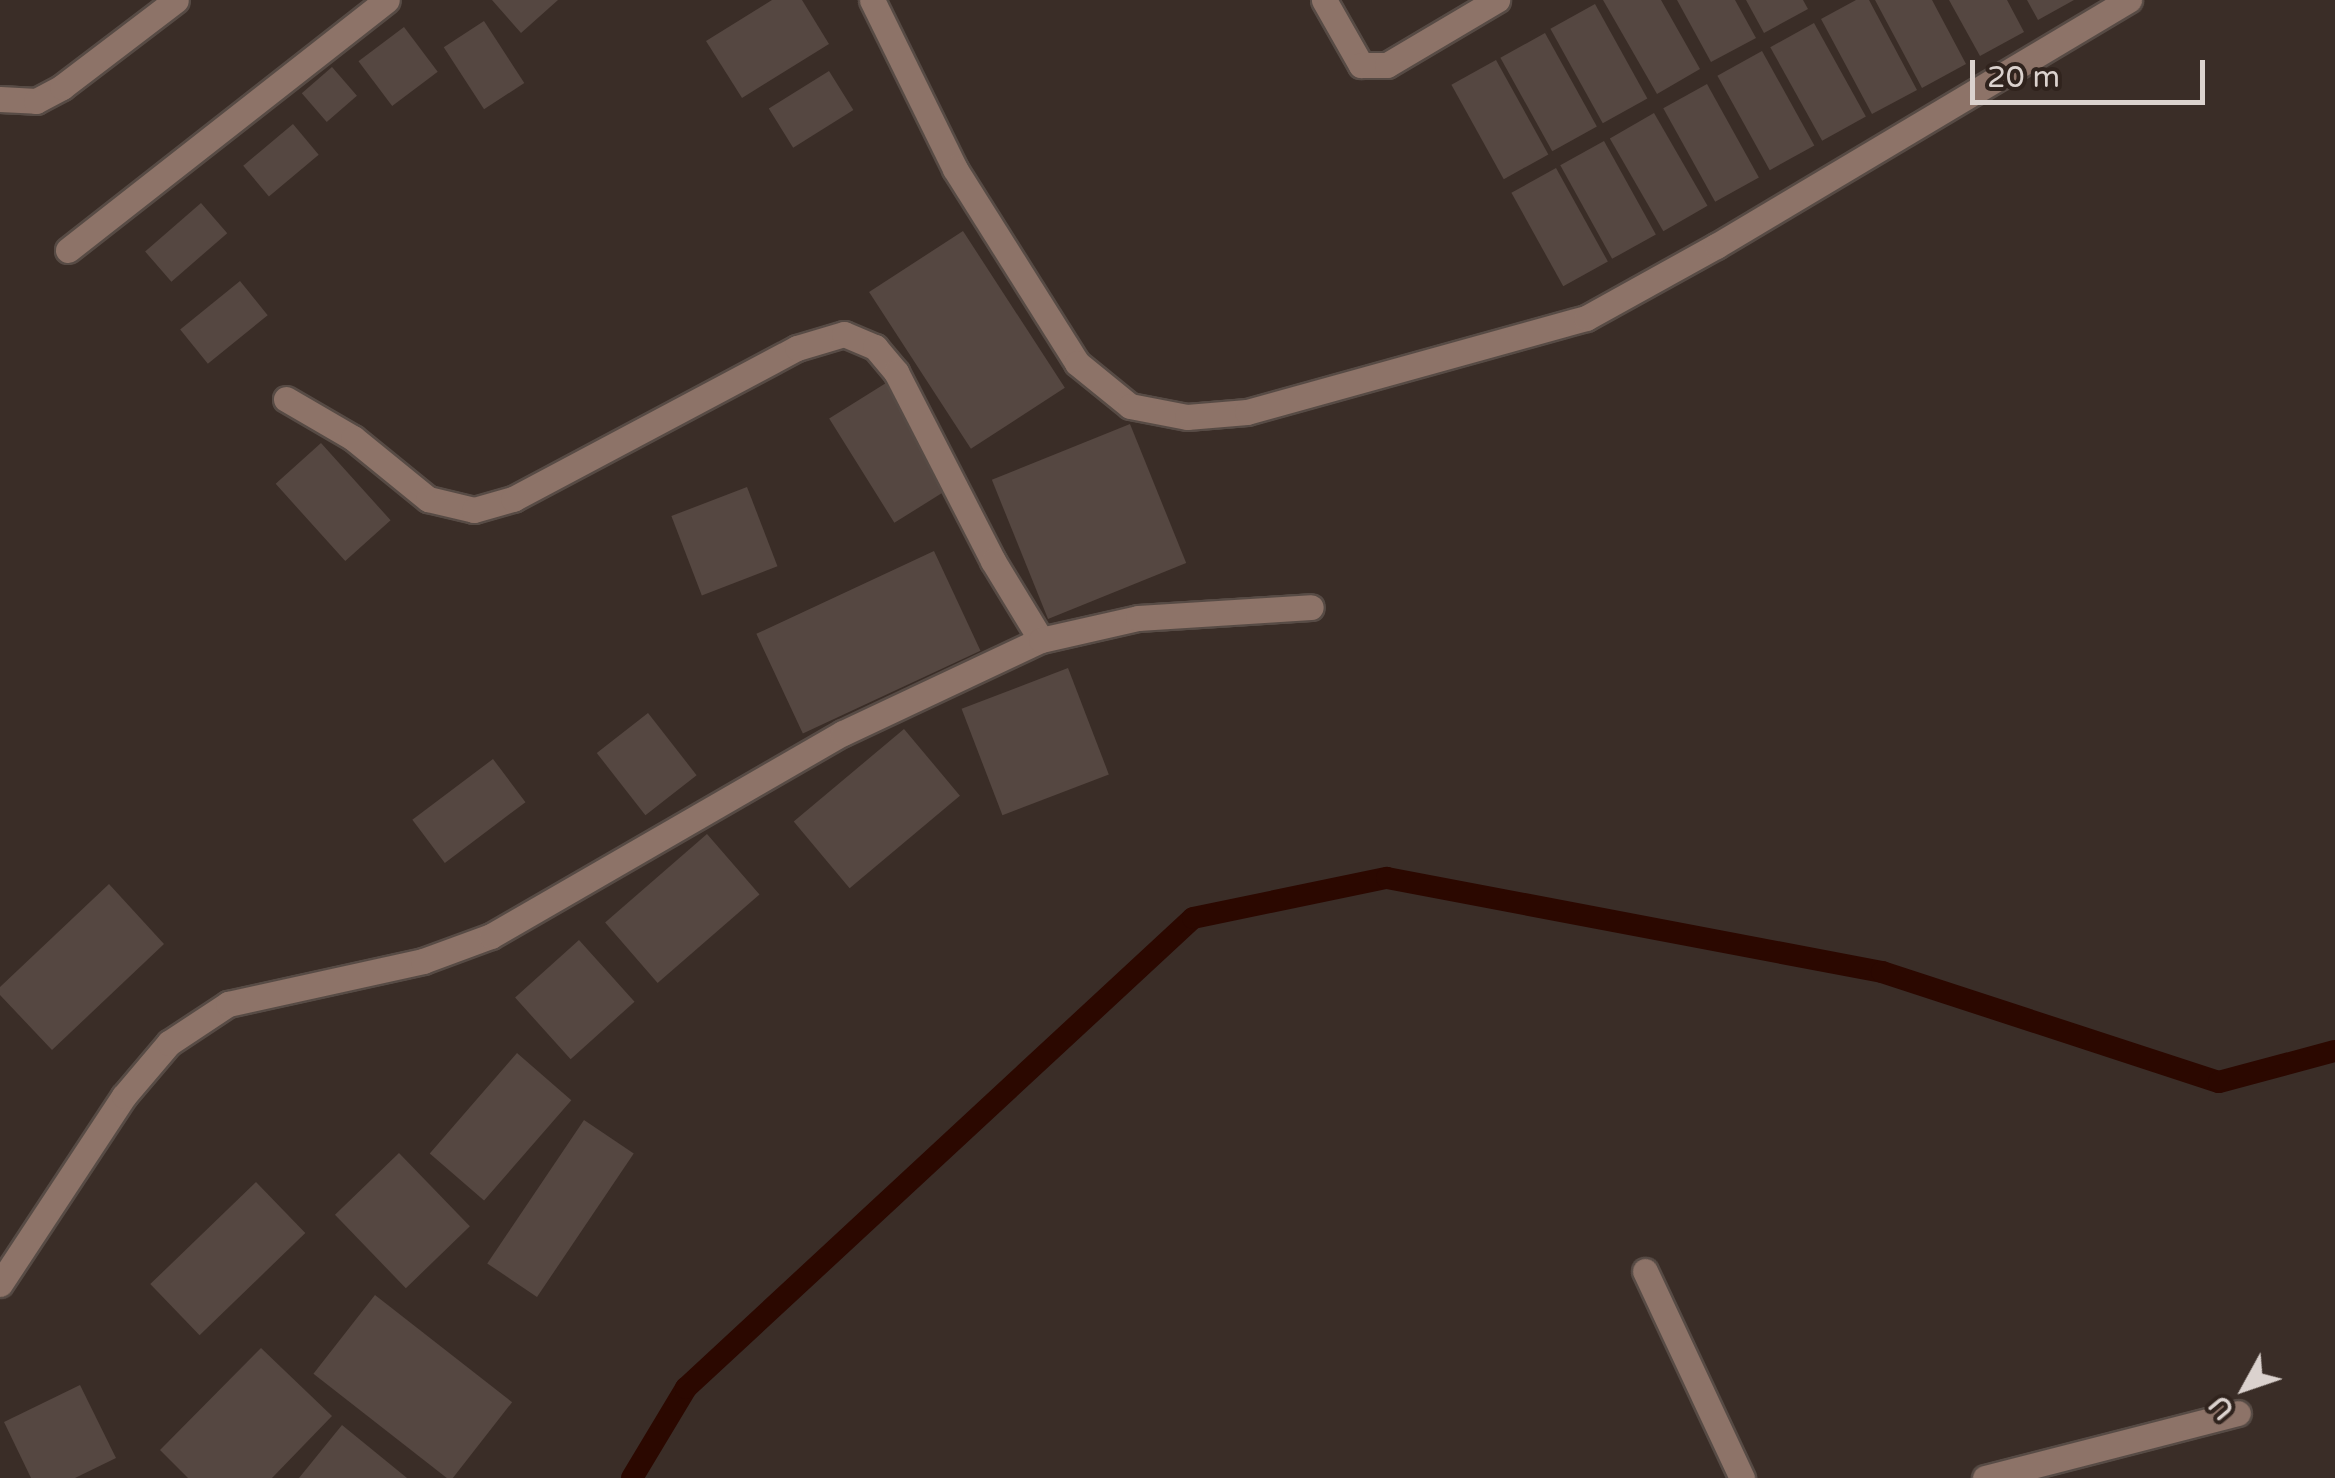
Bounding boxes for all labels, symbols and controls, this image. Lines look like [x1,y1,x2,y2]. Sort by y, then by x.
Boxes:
scale bar [1975,40,2210,102]
text: 20 m [1987,59,2060,96]
north arrow [2195,1338,2295,1438]
text: U [2202,1388,2242,1426]

